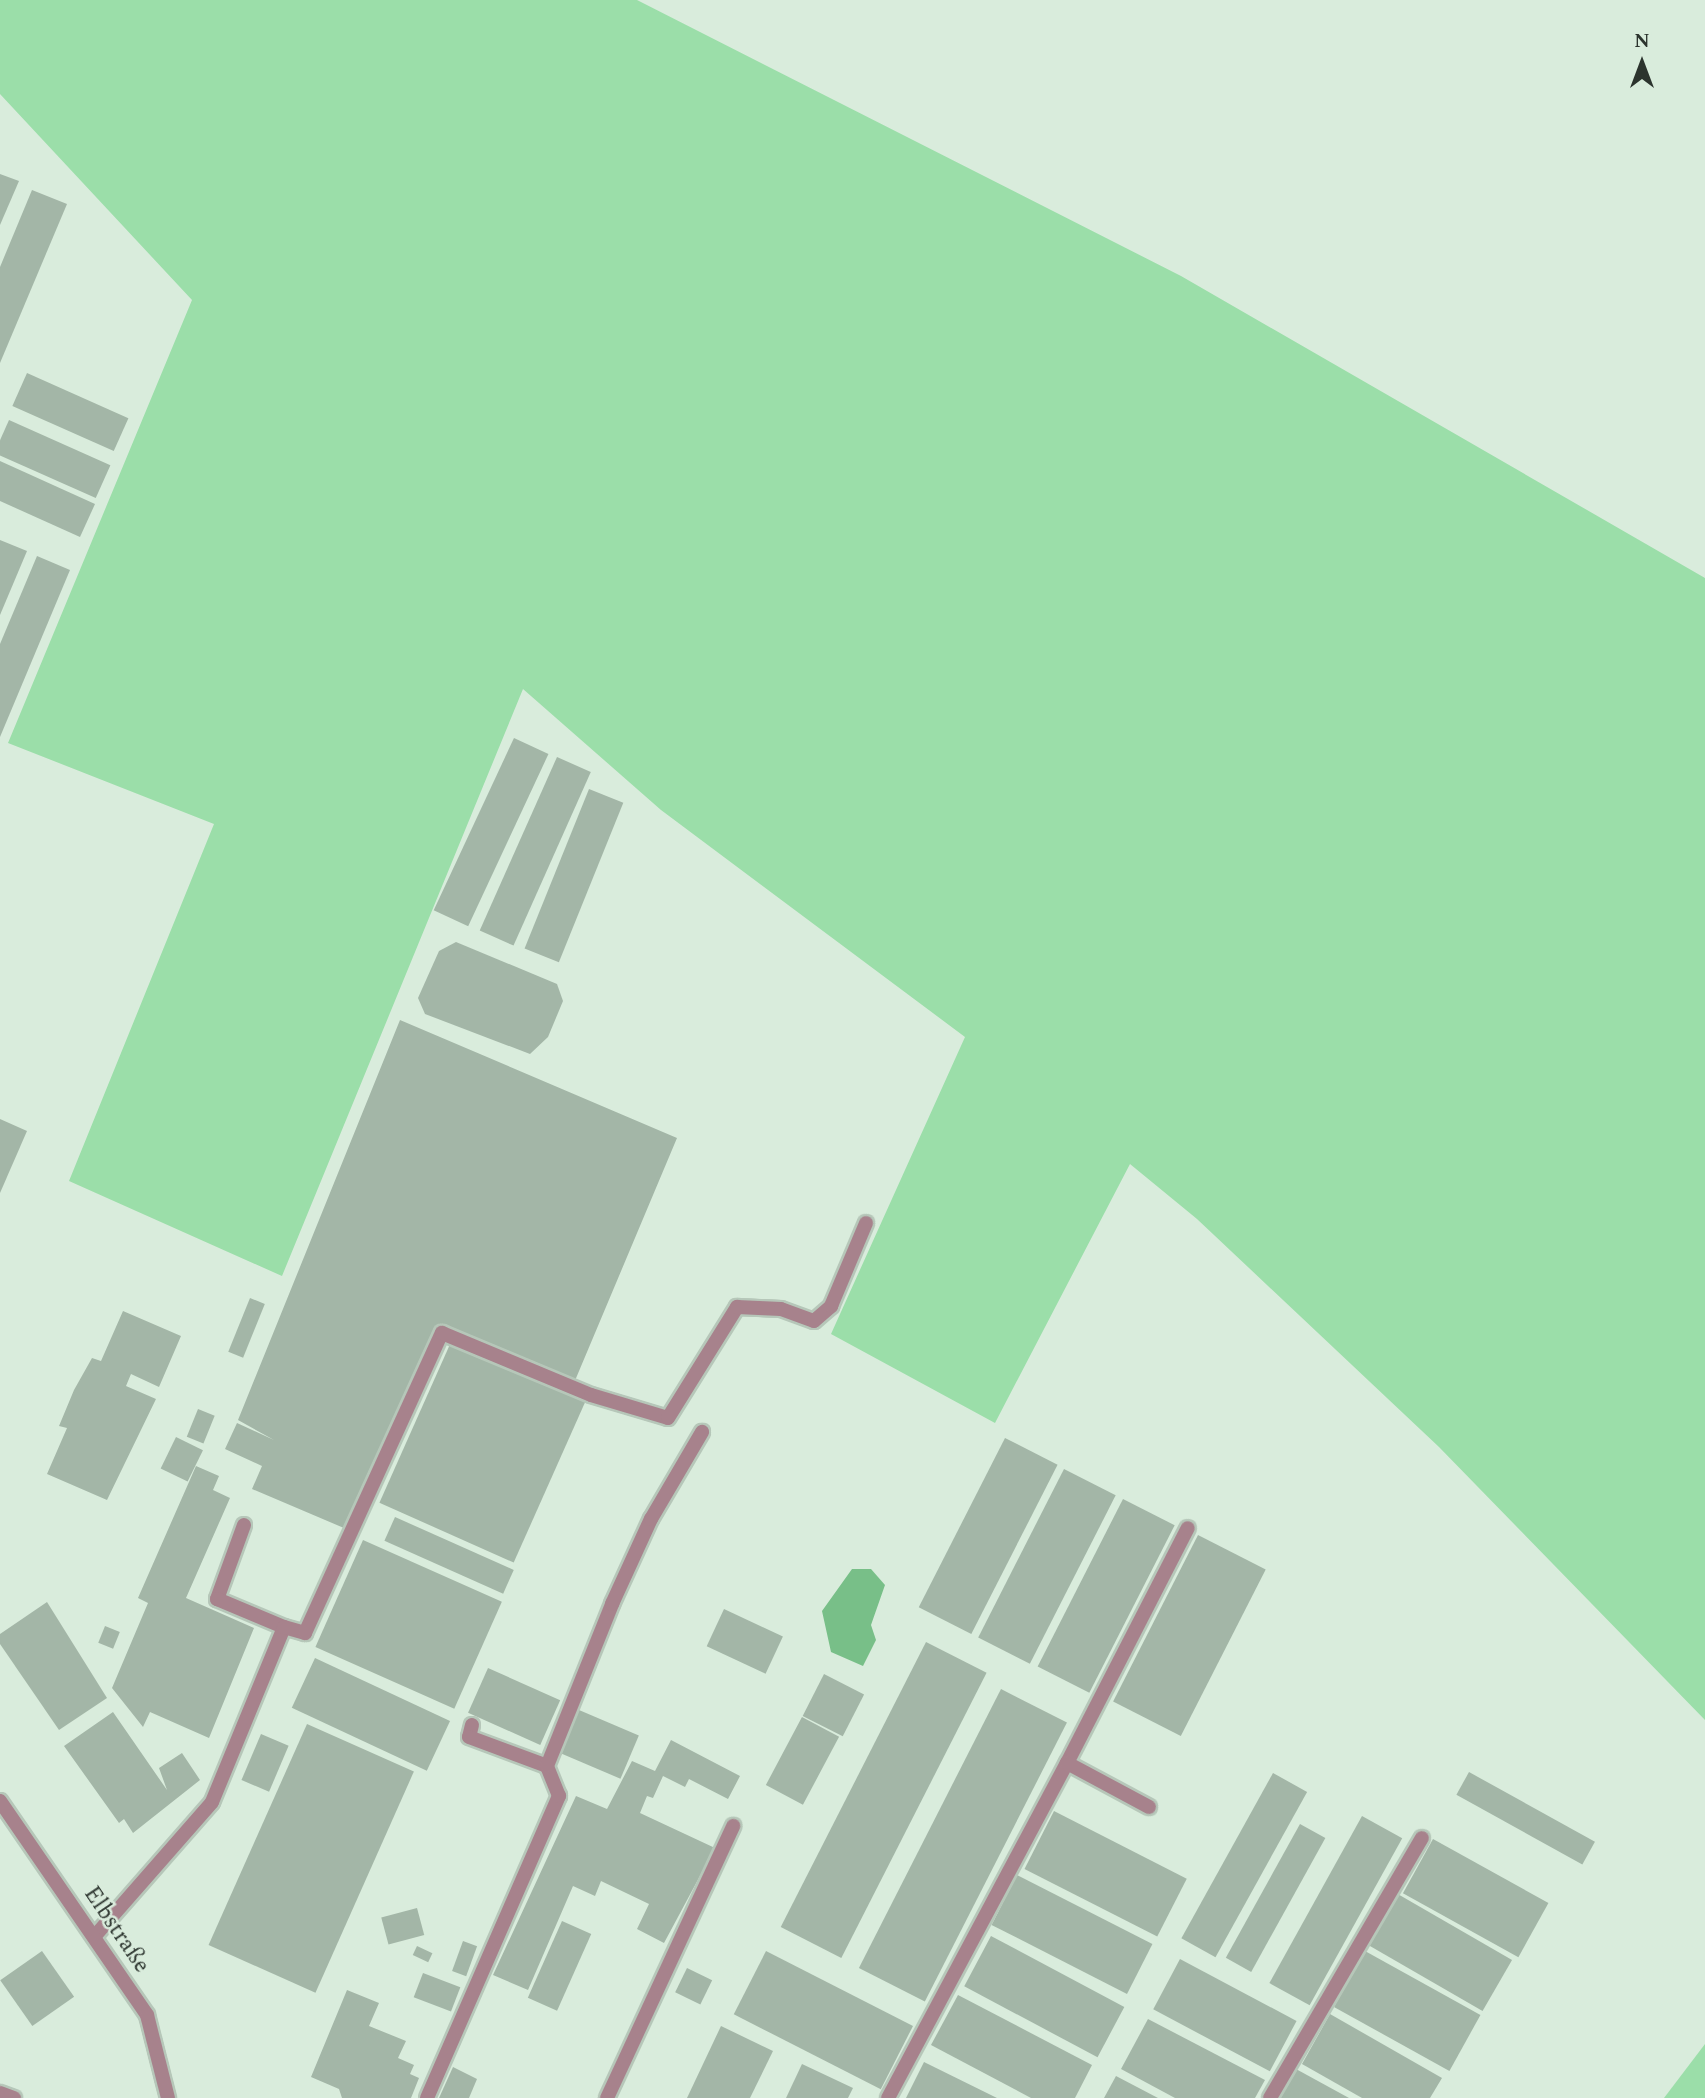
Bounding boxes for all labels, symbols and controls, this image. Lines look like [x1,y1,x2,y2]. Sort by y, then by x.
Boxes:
text: N [1634,27,1650,56]
north arrow [1607,28,1677,98]
street label: Elbstraße [77,1882,155,1978]

